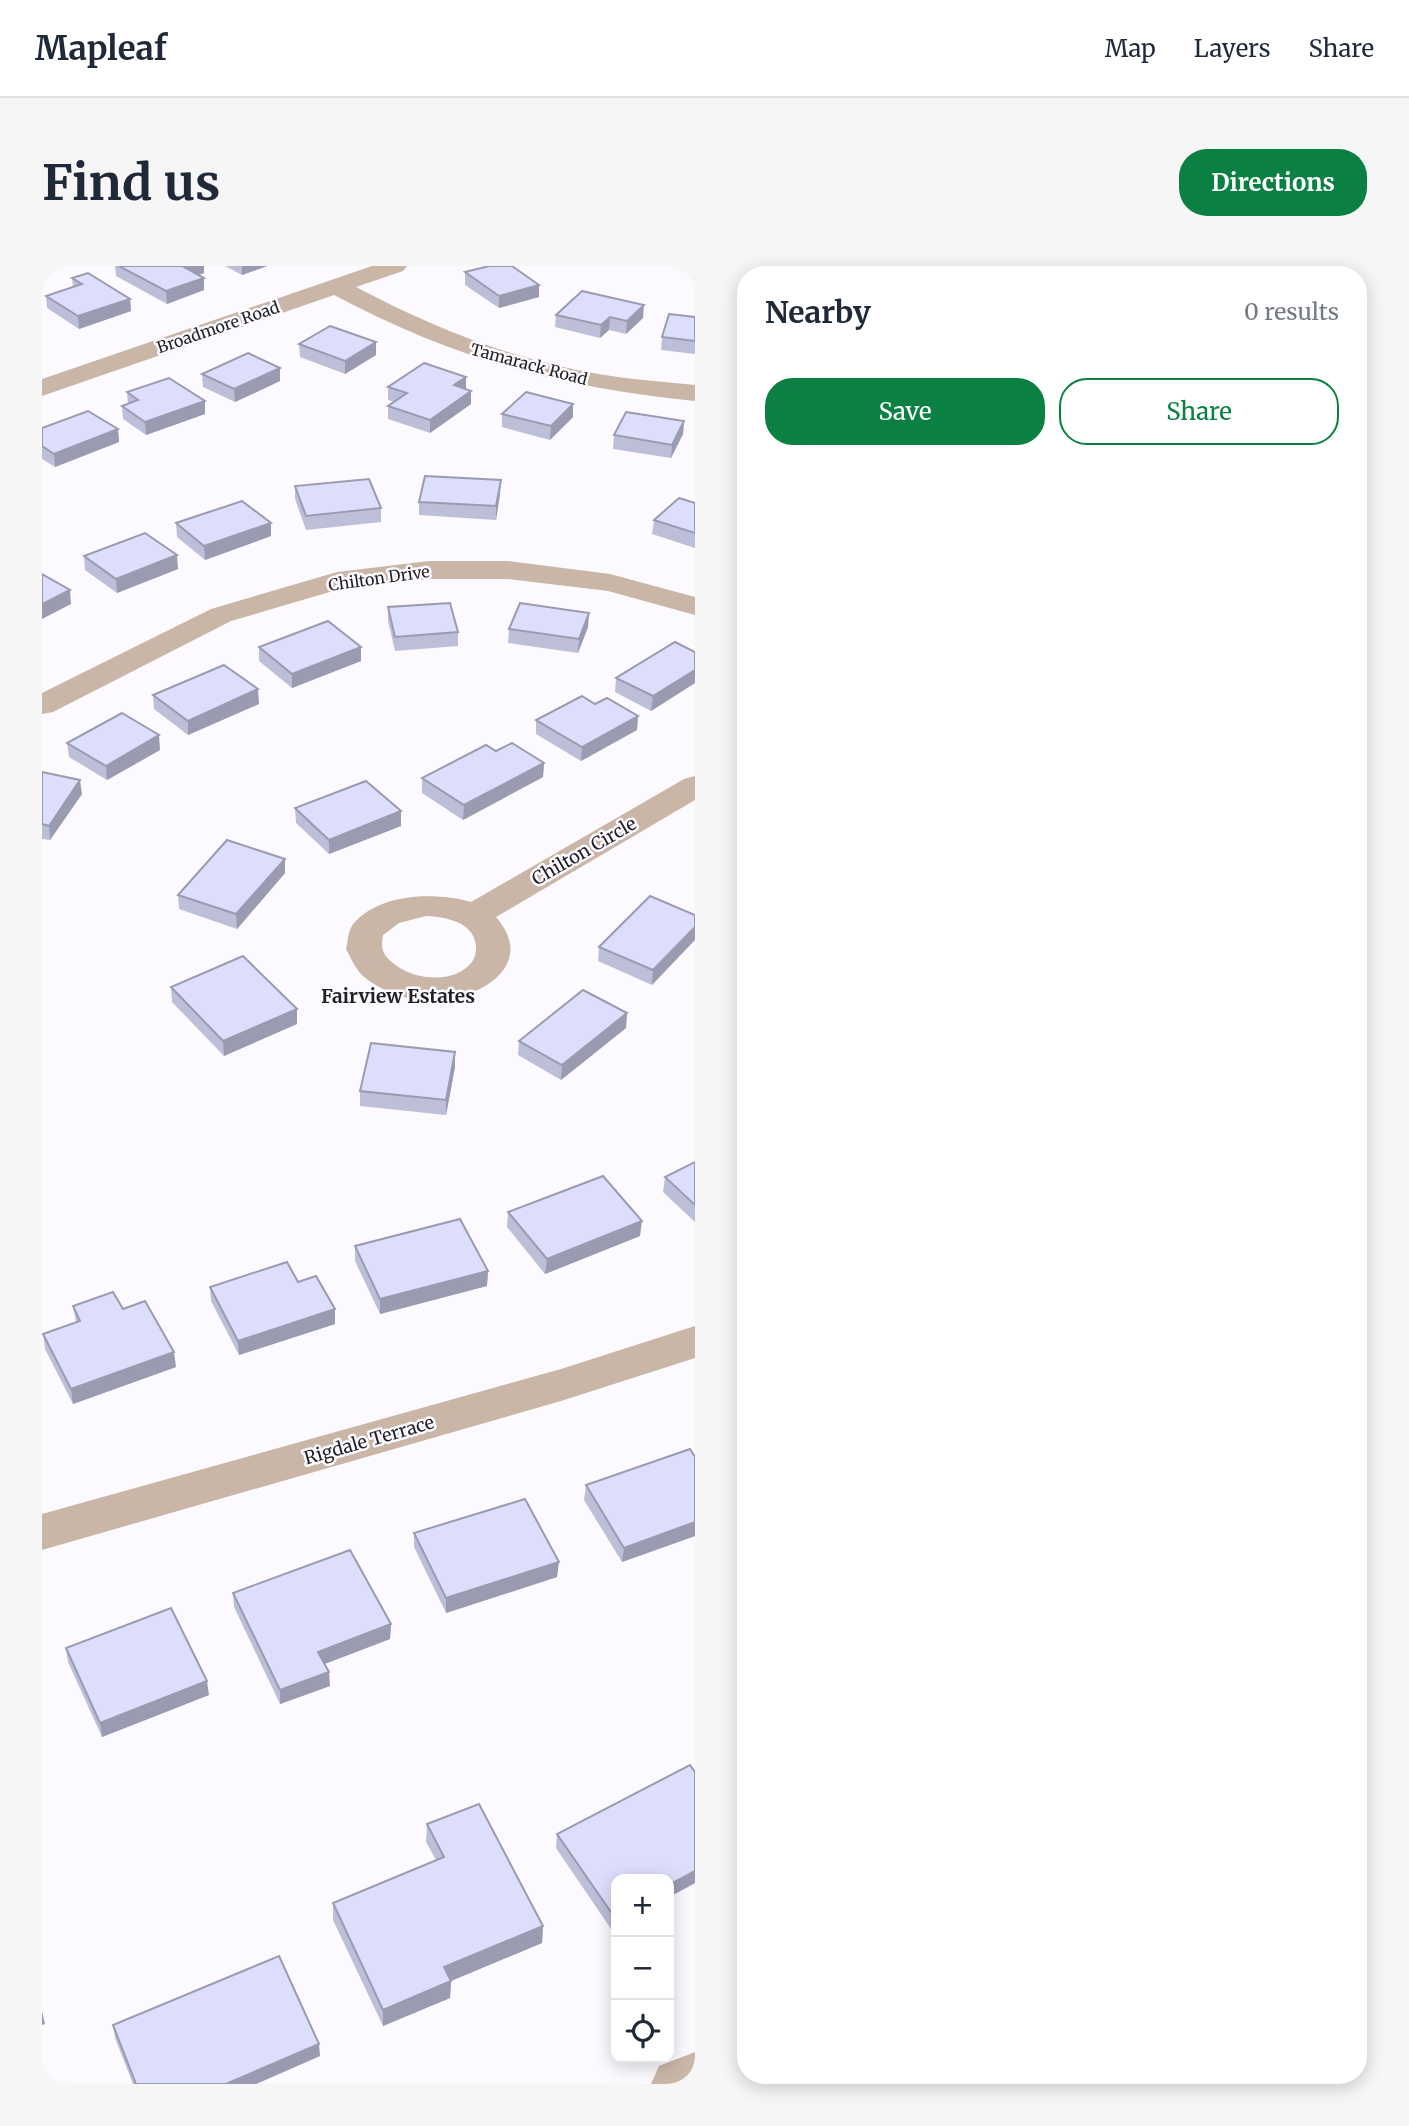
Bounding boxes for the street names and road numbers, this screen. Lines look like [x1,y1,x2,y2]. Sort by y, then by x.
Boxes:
street label: Broadmore Road [154,297,282,357]
street label: Tamarack Road [468,339,590,389]
street label: Chilton Drive [327,561,431,595]
street label: Chilton Circle [528,812,640,890]
street label: Rigdale Terrace [301,1410,437,1470]

